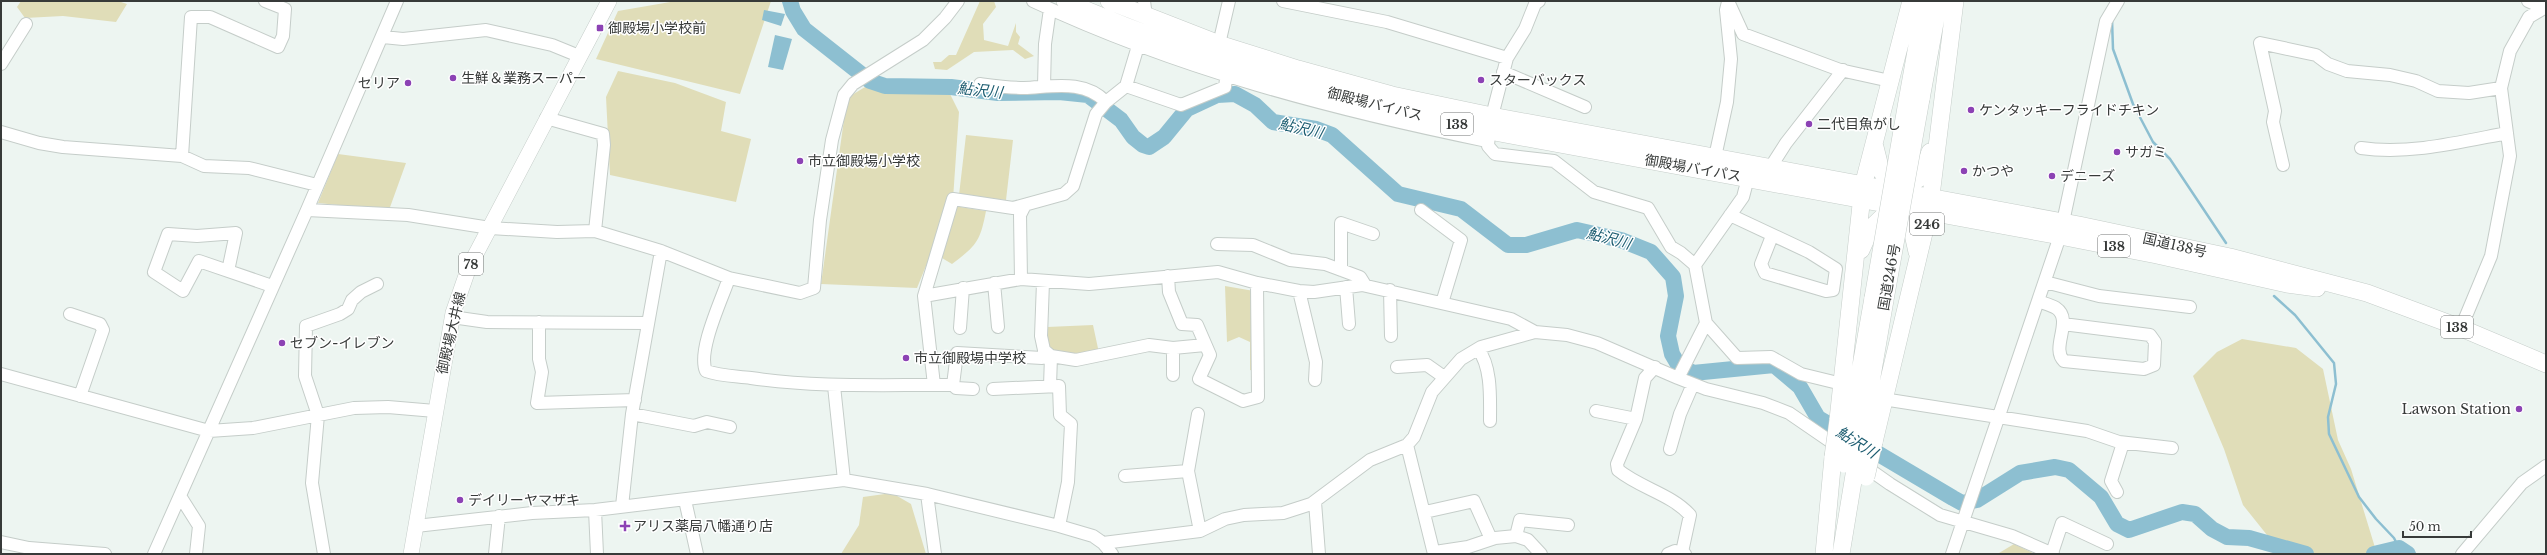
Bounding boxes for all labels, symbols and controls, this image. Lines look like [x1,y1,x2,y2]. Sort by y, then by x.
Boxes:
place label: 御殿場小学校前 [608,19,706,37]
marker: 御殿場小学校前 [595,23,605,33]
place label: 生鮮＆業務スーパー [461,69,587,87]
place label: スターバックス [1489,71,1586,89]
marker: 生鮮＆業務スーパー [448,73,458,83]
place label: セリア [358,74,400,92]
marker: スターバックス [1476,75,1486,85]
marker: セリア [403,78,413,88]
water label: 鮎沢川 [957,78,1005,102]
street label: 御殿場バイパス [1325,83,1425,125]
place label: ケンタッキーフライドチキン [1979,101,2159,119]
marker: ケンタッキーフライドチキン [1966,105,1976,115]
road number: 138 [1441,113,1473,135]
water label: 鮎沢川 [1277,114,1327,143]
place label: 二代目魚がし [1817,115,1901,133]
marker: 二代目魚がし [1804,119,1814,129]
place label: サガミ [2125,143,2167,161]
marker: サガミ [2112,147,2122,157]
street label: 御殿場バイパス [1643,151,1743,185]
place label: 市立御殿場小学校 [808,152,920,170]
marker: 市立御殿場小学校 [795,156,805,166]
place label: かつや [1972,162,2014,180]
marker: かつや [1959,166,1969,176]
place label: デニーズ [2060,167,2115,185]
marker: デニーズ [2047,171,2057,181]
road number: 246 [1910,213,1944,235]
water label: 鮎沢川 [1585,223,1635,254]
street label: 国道138号 [2141,229,2209,261]
road number: 138 [2098,235,2130,257]
street label: 国道246号 [1874,242,1904,312]
road number: 78 [459,253,483,275]
street label: 御殿場大井線 [433,290,469,376]
road number: 138 [2441,316,2473,338]
place label: セブン-イレブン [290,334,394,352]
marker: セブン-イレブン [277,338,287,348]
place label: 市立御殿場中学校 [914,349,1026,367]
marker: 市立御殿場中学校 [901,353,911,363]
place label: Lawson Station [2401,400,2511,418]
marker: Lawson Station [2514,404,2524,414]
water label: 鮎沢川 [1833,422,1883,463]
place label: デイリーヤマザキ [468,491,580,509]
marker: デイリーヤマザキ [455,495,465,505]
scale bar [2403,513,2471,539]
place label: アリス薬局八幡通り店 [633,517,773,535]
text: 50 m [2409,519,2441,534]
marker: アリス薬局八幡通り店 [620,521,630,531]

